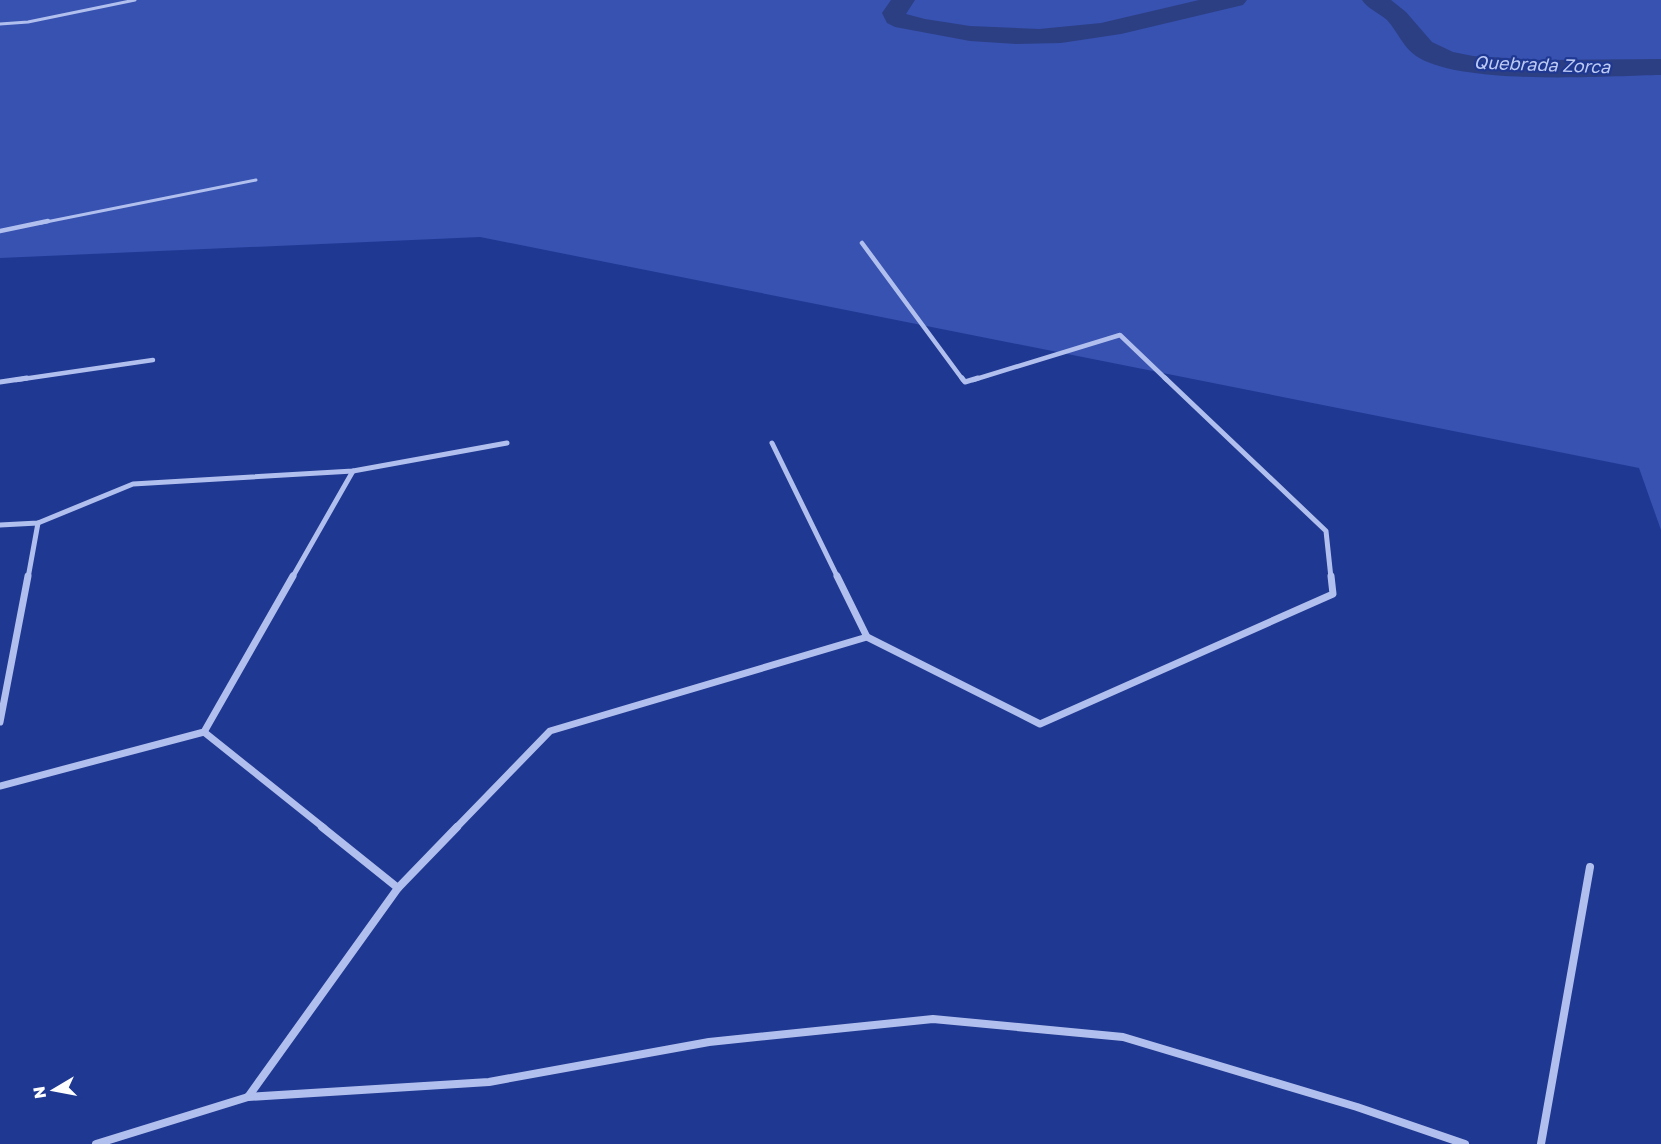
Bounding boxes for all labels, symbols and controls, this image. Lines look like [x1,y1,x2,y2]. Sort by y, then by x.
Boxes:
water label: Quebrada Zorca [1473,51,1611,77]
north arrow [24,1060,84,1120]
text: N [28,1085,50,1100]

